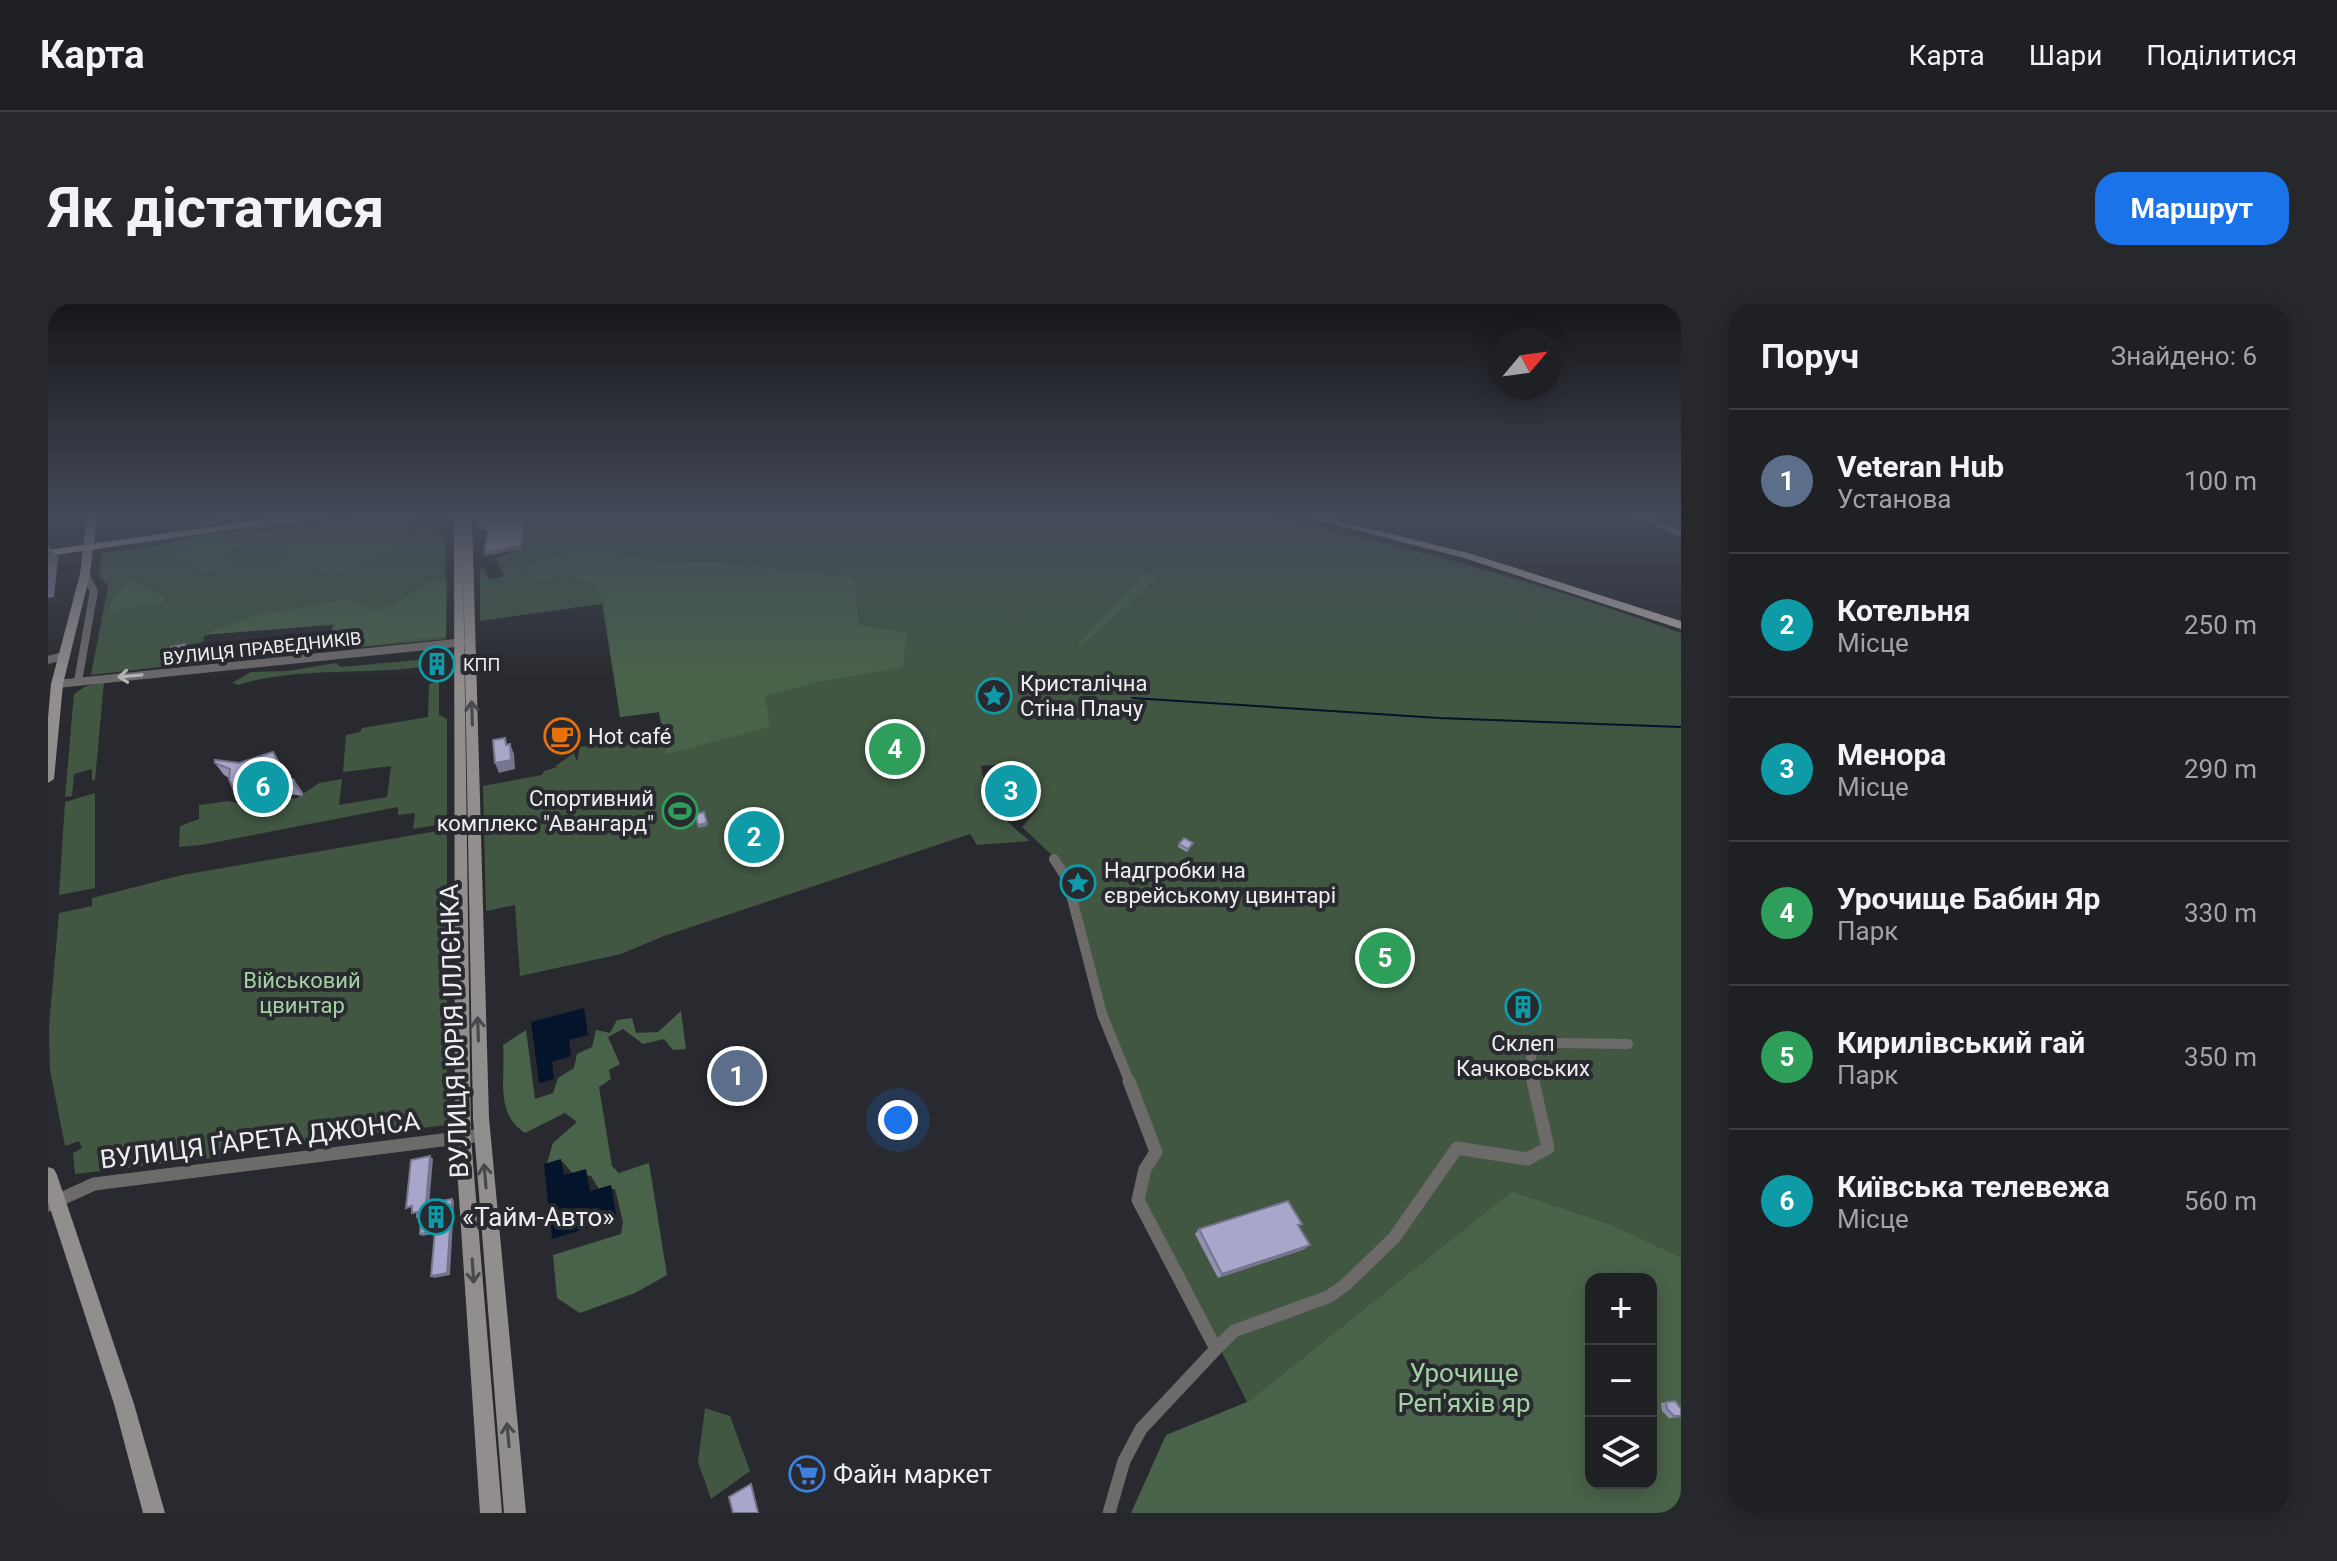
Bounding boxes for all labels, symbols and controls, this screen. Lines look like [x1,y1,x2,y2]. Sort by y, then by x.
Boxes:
text: Карта [40,33,145,77]
text: Карта [1909,39,1985,72]
text: Шари [2029,39,2102,72]
text: Поділитися [2146,39,2297,72]
button: Маршрут [2095,172,2289,245]
text: Як дістатися [48,175,384,241]
north arrow [1489,328,1561,400]
text: Поруч [1761,336,1859,376]
text: Знайдено: 6 [2111,341,2257,371]
text: Veteran Hub [1837,449,2004,484]
text: 1 [1780,466,1794,496]
text: 100 m [2184,466,2257,496]
text: Установа [1837,484,1951,514]
text: Котельня [1837,593,1971,628]
text: 2 [1780,610,1794,640]
text: 250 m [2184,610,2257,640]
street label: ВУЛИЦЯ ПРАВЕДНИКІВ [162,627,362,669]
text: Місце [1837,628,1909,658]
building icon: КПП [418,645,456,683]
place label: КПП [463,654,500,675]
one-way arrow [117,669,144,684]
place label: Кристалічна Стіна Плачу [1020,671,1148,721]
place icon: Кристалічна Стіна Плачу [975,677,1013,715]
one-way arrow [464,700,479,727]
cafe icon: Hot café [543,717,581,755]
pin: 4 [869,719,921,779]
place label: Hot café [588,724,671,749]
text: Менора [1837,737,1946,772]
text: 3 [1780,754,1794,784]
text: 290 m [2184,754,2257,784]
pin: 6 [237,757,289,817]
pin: 3 [985,761,1037,821]
text: Місце [1837,772,1909,802]
place label: Спортивний комплекс "Авангард" [437,786,654,836]
sports icon: Спортивний комплекс "Авангард" [661,792,699,830]
pin: 2 [728,807,780,867]
place label: Надгробки на єврейському цвинтарі [1104,858,1336,908]
place icon: Надгробки на єврейському цвинтарі [1059,864,1097,902]
text: Урочище Бабин Яр [1837,881,2100,916]
street label: ВУЛИЦЯ ЮРІЯ ІЛЛЄНКА [434,883,474,1179]
text: 4 [1780,898,1794,928]
text: 330 m [2184,898,2257,928]
text: Парк [1837,916,1898,946]
pin: 5 [1359,928,1411,988]
park label: Військовий цвинтар [243,968,361,1018]
building icon: Склеп Качковських [1504,988,1542,1026]
one-way arrow [471,1016,486,1043]
text: Кирилівський гай [1837,1025,2085,1060]
place label: Склеп Качковських [1456,1031,1590,1081]
text: 5 [1780,1042,1794,1072]
text: 350 m [2184,1042,2257,1072]
pin: 1 [711,1046,763,1106]
text: Парк [1837,1060,1898,1090]
your location [878,1100,918,1140]
street label: ВУЛИЦЯ ҐАРЕТА ДЖОНСА [98,1105,422,1175]
one-way arrow [477,1163,492,1190]
text: Київська телевежа [1837,1169,2110,1204]
text: 6 [1780,1186,1794,1216]
text: 560 m [2184,1186,2257,1216]
building icon: «Тайм-Авто» [417,1198,455,1236]
place label: «Тайм-Авто» [462,1202,615,1232]
text: Місце [1837,1204,1909,1234]
one-way arrow [466,1257,481,1284]
map controls [1585,1273,1657,1489]
button: + [1585,1273,1657,1345]
button: − [1585,1345,1657,1417]
park label: Урочище Реп'яхів яр [1397,1358,1531,1418]
button: layers [1585,1417,1657,1489]
one-way arrow [500,1422,515,1449]
supermarket icon: Файн маркет [788,1455,826,1493]
place label: Файн маркет [833,1459,992,1489]

